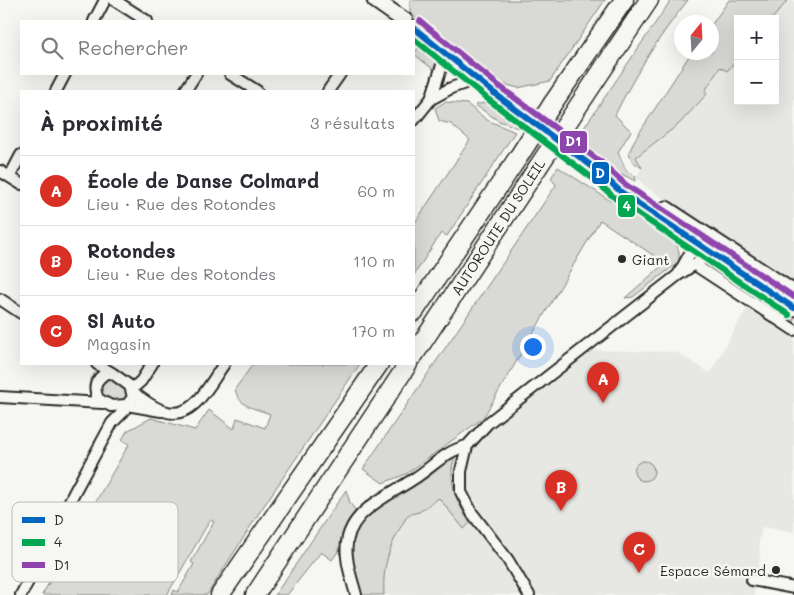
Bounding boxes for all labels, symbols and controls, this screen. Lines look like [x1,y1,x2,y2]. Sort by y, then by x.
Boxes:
north arrow [674,15,719,60]
map controls [734,15,779,105]
button: + [734,15,779,60]
search box [20,20,415,75]
icon: search [38,34,66,62]
text: Rechercher [78,35,188,60]
button: − [734,60,779,105]
text: À proximité [40,109,163,136]
text: 3 résultats [310,112,395,133]
line badge: D1 [559,130,588,154]
text: D1 [565,131,581,150]
street label: AUTOROUTE DU SOLEIL [447,155,550,299]
line badge: D [591,161,610,185]
text: D [595,163,605,182]
text: École de Danse Colmard [87,168,319,193]
text: A [50,180,62,201]
text: 60 m [358,180,395,201]
text: Lieu · Rue des Rotondes [87,193,276,214]
line badge: 4 [617,194,636,218]
text: 4 [623,196,632,215]
text: Rotondes [87,238,175,263]
text: B [51,250,61,271]
text: 110 m [353,250,395,271]
place label: Giant [632,250,669,269]
marker: Giant [616,253,628,265]
text: Lieu · Rue des Rotondes [87,263,276,284]
text: Sl Auto [87,308,155,333]
text: C [50,320,62,341]
text: 170 m [351,320,395,341]
text: Magasin [87,333,151,354]
your location [520,334,546,360]
pin: A [587,362,619,403]
pin: B [545,470,577,511]
legend [12,502,178,582]
text: D [54,510,64,529]
text: 4 [54,532,63,551]
pin: C [623,532,655,573]
text: D1 [54,555,70,574]
place label: Espace Sémard [660,561,766,580]
marker: Espace Sémard [770,564,782,576]

